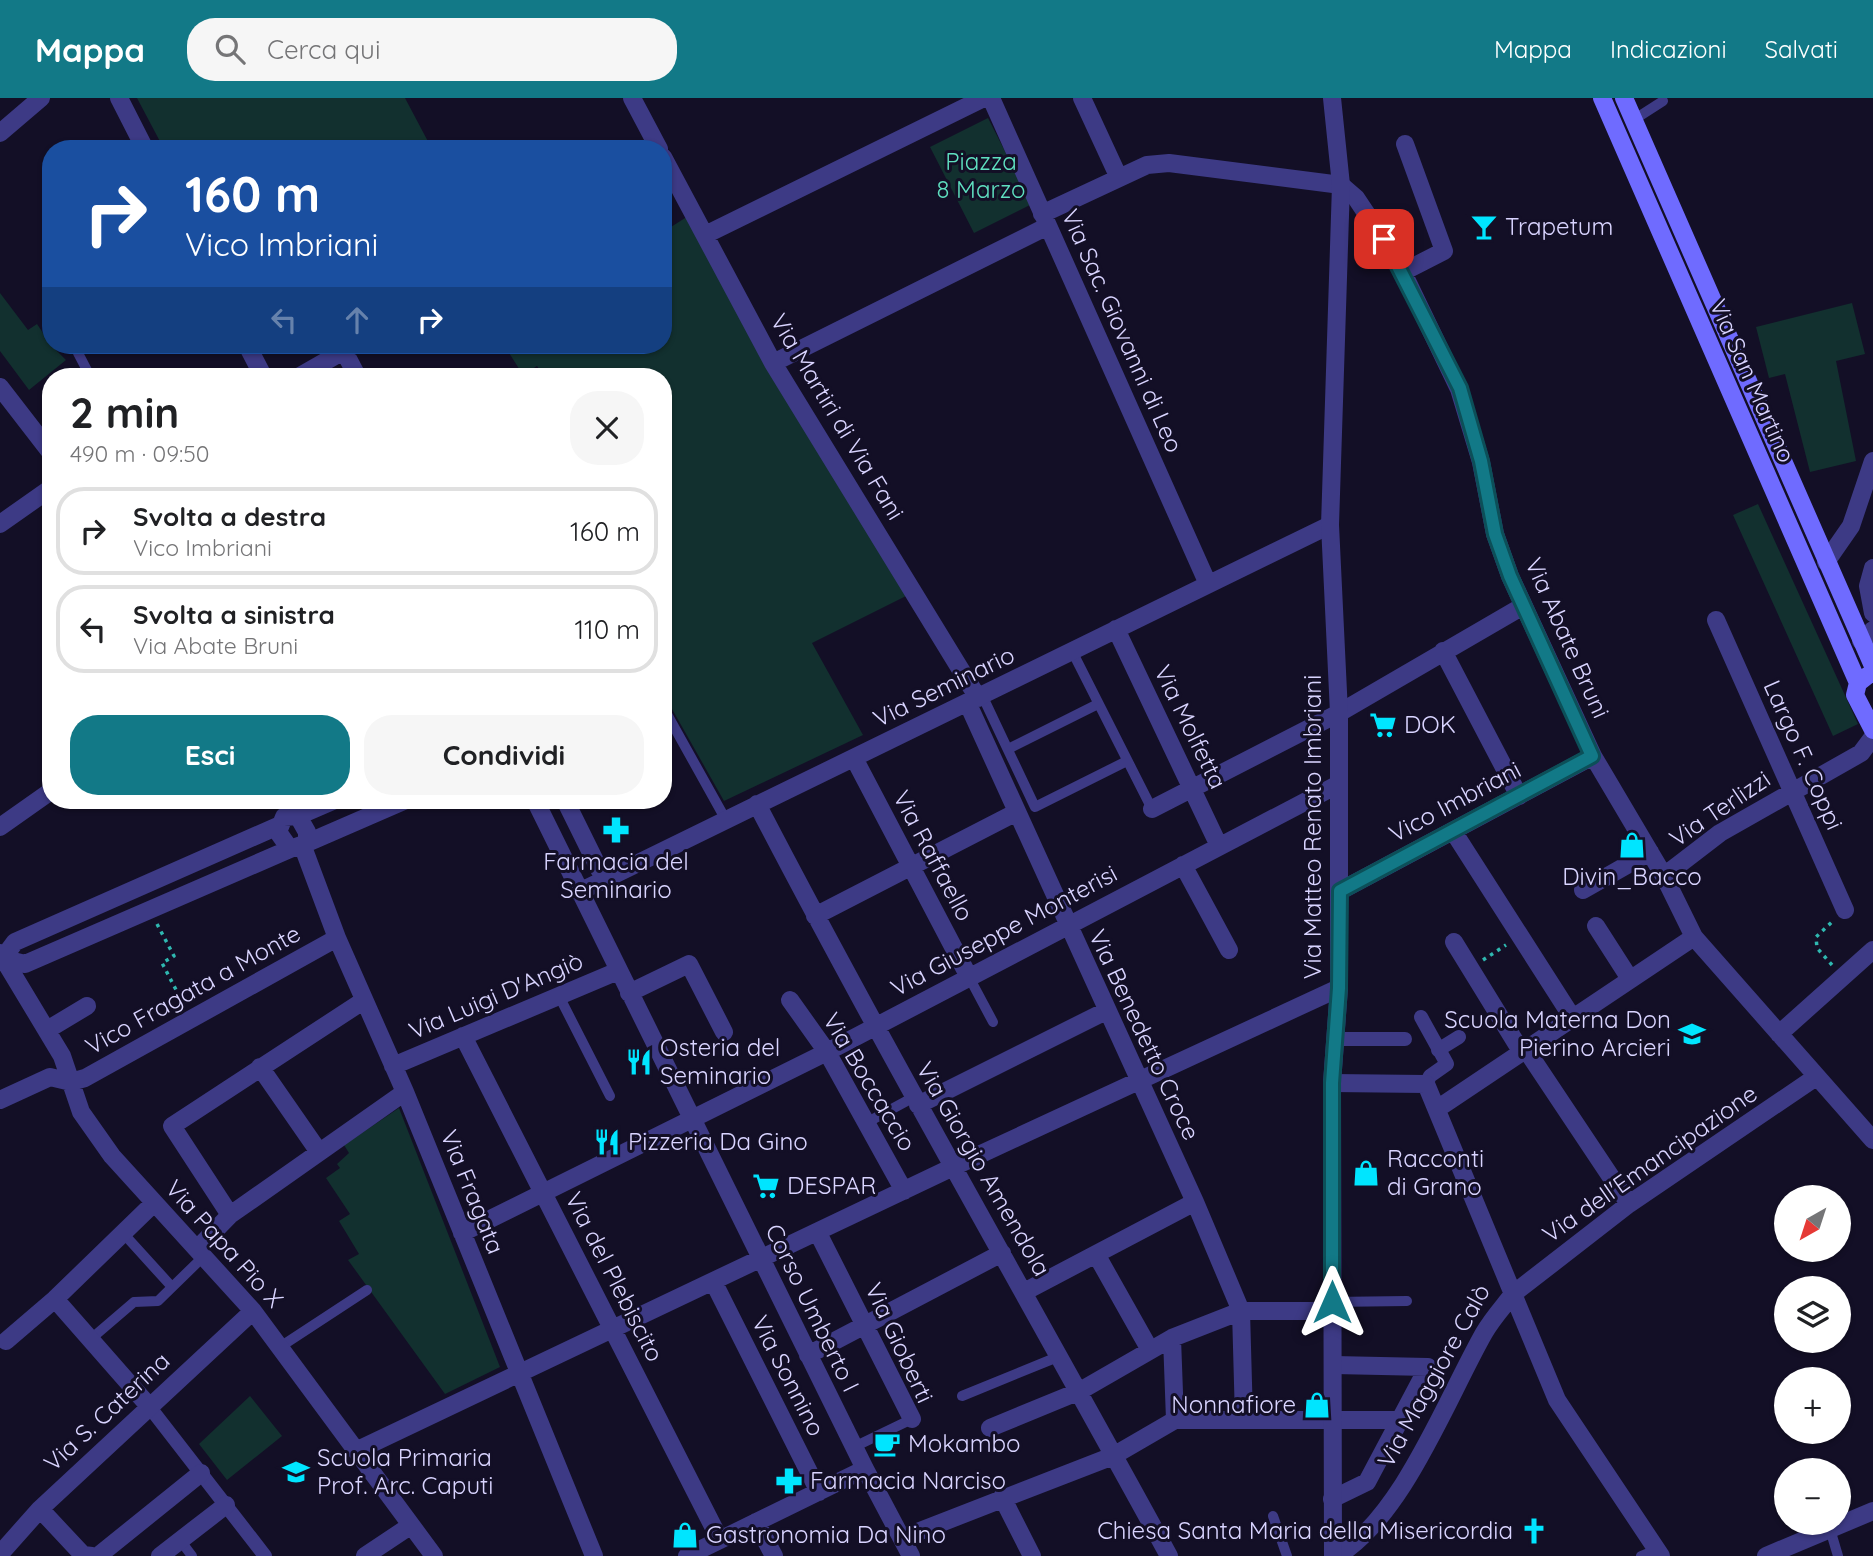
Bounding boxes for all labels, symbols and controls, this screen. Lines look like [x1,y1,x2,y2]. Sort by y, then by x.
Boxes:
search box [187,18,677,81]
text: Mappa [35,29,145,70]
icon: search [211,30,249,68]
text: Cerca qui [267,33,380,66]
text: Mappa [1494,34,1572,64]
text: Indicazioni [1610,34,1727,64]
text: Salvati [1765,34,1838,64]
park label: Piazza 8 Marzo [937,146,1025,204]
text: 160 m [185,163,320,224]
icon: right [70,168,161,259]
street label: Via Sac. Giovanni di Leo [1056,204,1190,457]
pin [1354,209,1414,269]
place label: Trapetum [1505,211,1613,241]
bar icon: Trapetum [1469,212,1499,242]
icon: arrive [1365,220,1403,258]
text: Vico Imbriani [185,224,378,264]
street label: Via San Martino [1703,294,1802,467]
icon: left [265,301,303,339]
icon: ahead [338,301,376,339]
icon: right [411,301,449,339]
street label: Via Martiri di Via Fani [764,308,911,525]
text: 2 min [70,386,179,439]
button: close [570,391,644,465]
text: 490 m · 09:50 [70,439,210,468]
text: Svolta a destra [133,500,326,533]
icon: right [74,512,112,550]
text: 160 m [570,515,640,548]
text: Vico Imbriani [133,533,272,562]
street label: Via Abate Bruni [1519,553,1617,722]
text: Svolta a sinistra [133,598,335,631]
icon: left [74,610,112,648]
text: 110 m [574,613,640,646]
text: Via Abate Bruni [133,631,298,660]
street label: Via Seminario [868,639,1019,733]
street label: Via Molfetta [1148,660,1234,793]
street label: Via Matteo Renato Imbriani [1297,675,1327,979]
street label: Largo F. Coppi [1758,675,1850,834]
place label: DOK [1404,709,1456,739]
supermarket icon: DOK [1368,710,1398,740]
button: Esci [70,715,350,795]
button: Condividi [364,715,644,795]
street label: Vico Imbriani [1384,754,1526,848]
street label: Via Terlizzi [1663,763,1776,853]
street label: Via Raffaello [887,785,981,926]
pharmacy icon: Farmacia del Seminario [601,815,631,845]
shop icon: Divin_Bacco [1617,830,1647,860]
place label: Farmacia del Seminario [543,846,689,904]
street label: Via Giuseppe Monterisi [885,858,1122,1003]
place label: Divin_Bacco [1562,861,1702,891]
street label: Vico Fragata a Monte [80,918,305,1061]
street label: Via Benedetto Croce [1083,924,1207,1145]
street label: Via Luigi D'Angiò [404,945,587,1045]
place label: Scuola Materna Don Pierino Arcieri [1444,1004,1671,1062]
street label: Via Boccaccio [817,1007,923,1156]
school or university icon: Scuola Materna Don Pierino Arcieri [1677,1019,1707,1049]
place label: Osteria del Seminario [660,1032,780,1090]
restaurant icon: Osteria del Seminario [624,1047,654,1077]
street label: Via Giorgio Amendola [910,1056,1057,1281]
street label: Via dell'Emancipazione [1536,1078,1763,1249]
street label: Via Fragata [434,1125,511,1258]
place label: Pizzeria Da Gino [628,1126,808,1156]
restaurant icon: Pizzeria Da Gino [592,1127,622,1157]
place label: Racconti di Grano [1387,1143,1484,1201]
shop icon: Racconti di Grano [1351,1158,1381,1188]
place label: DESPAR [787,1170,876,1200]
supermarket icon: DESPAR [751,1171,781,1201]
street label: Via Papa Pio X [160,1173,290,1313]
north arrow [1774,1185,1852,1262]
map controls [1774,1185,1851,1535]
street label: Via del Plebiscito [559,1187,671,1366]
street label: Corso Umberto I [759,1219,867,1396]
position arrow [1295,1265,1369,1339]
button: layers [1774,1276,1851,1353]
street label: Via Gioberti [859,1278,941,1407]
street label: Via Maggiore Calò [1370,1278,1496,1473]
street label: Via Sonnino [746,1310,832,1441]
street label: Via S. Caterina [37,1345,175,1477]
button: + [1774,1367,1851,1444]
place label: Nonnafiore [1171,1389,1296,1419]
shop icon: Nonnafiore [1302,1390,1332,1420]
place label: Mokambo [908,1428,1021,1458]
cafe icon: Mokambo [872,1429,902,1459]
place label: Scuola Primaria Prof. Arc. Caputi [317,1442,493,1500]
school or university icon: Scuola Primaria Prof. Arc. Caputi [281,1457,311,1487]
button: − [1774,1458,1851,1535]
place label: Farmacia Narciso [810,1465,1006,1495]
pharmacy icon: Farmacia Narciso [774,1466,804,1496]
place label: Chiesa Santa Maria della Misericordia [1097,1515,1513,1545]
church icon: Chiesa Santa Maria della Misericordia [1519,1516,1549,1546]
place label: Gastronomia Da Nino [706,1519,946,1549]
shop icon: Gastronomia Da Nino [670,1520,700,1550]

